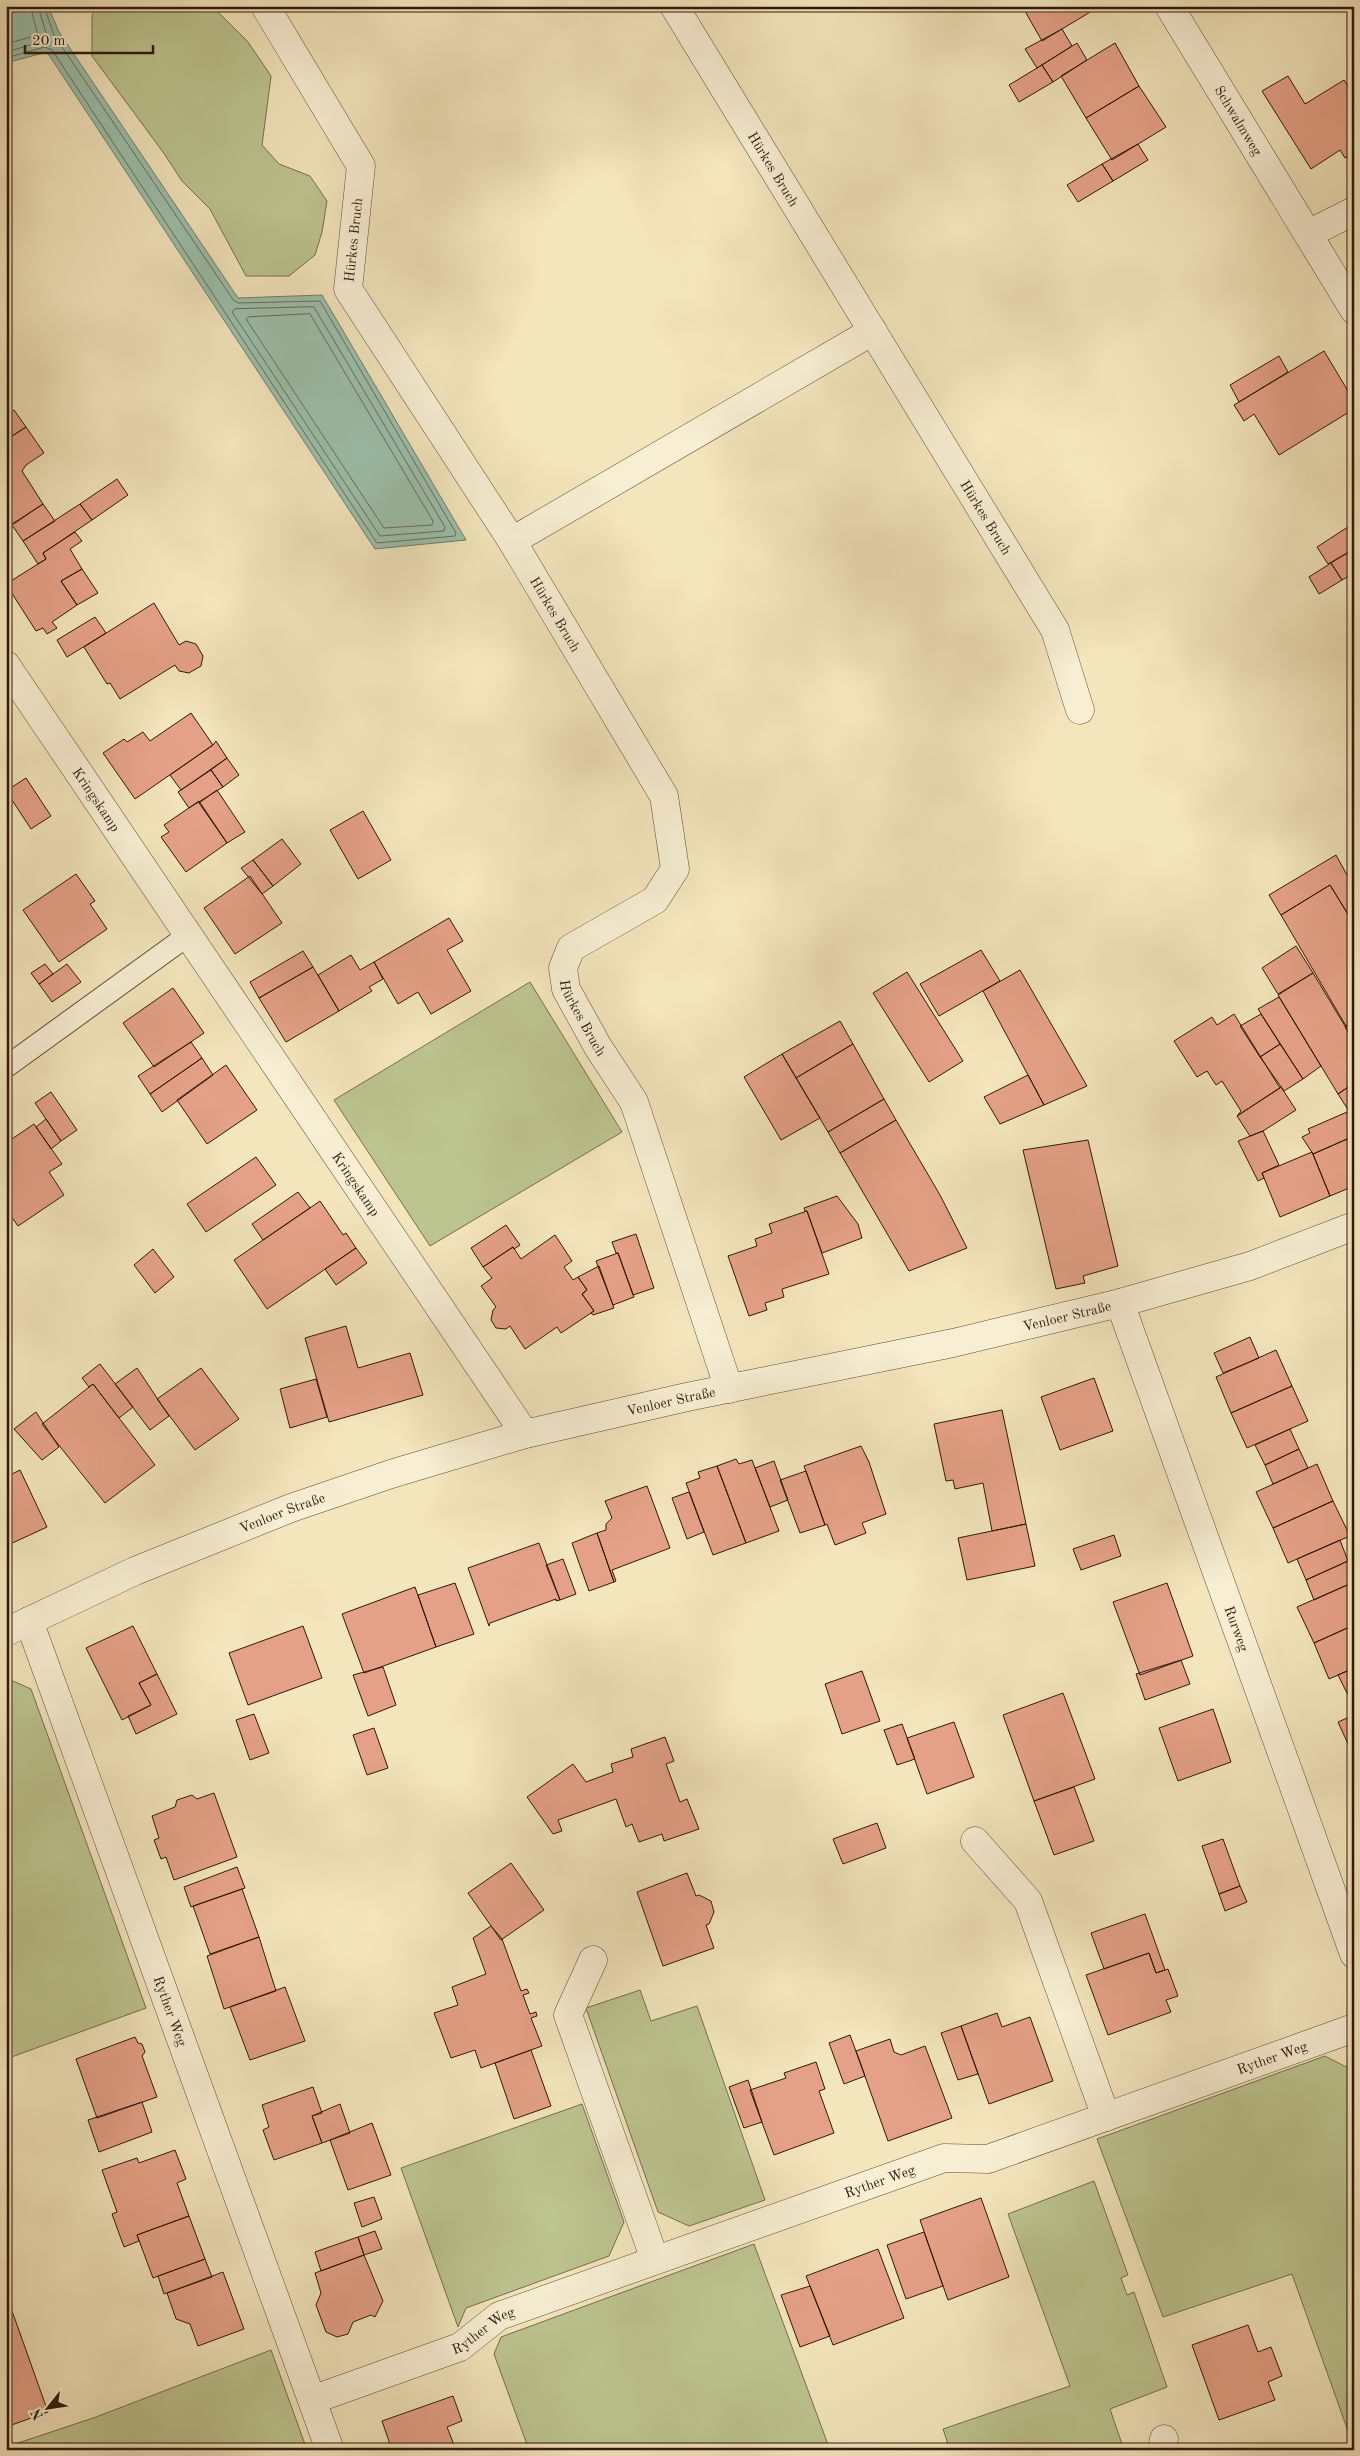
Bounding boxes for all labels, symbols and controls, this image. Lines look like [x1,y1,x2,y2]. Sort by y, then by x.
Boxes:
scale bar [25,22,152,54]
text: 20 m [32,34,66,49]
street label: Schwalmweg [1211,84,1265,159]
street label: Hürkes Bruch [745,130,801,210]
street label: Hürkes Bruch [343,197,365,283]
street label: Hürkes Bruch [957,478,1014,558]
street label: Hürkes Bruch [527,575,583,655]
street label: Kringskamp [69,765,122,834]
street label: Hürkes Bruch [557,979,608,1059]
street label: Kringskamp [329,1150,382,1219]
street label: Venloer Straße [1021,1299,1113,1334]
street label: Venloer Straße [625,1385,717,1419]
street label: Venloer Straße [238,1491,327,1536]
street label: Rurweg [1221,1604,1251,1654]
street label: Ryther Weg [151,1974,189,2049]
street label: Ryther Weg [1235,2039,1310,2077]
street label: Ryther Weg [843,2163,918,2201]
street label: Ryther Weg [450,2305,517,2357]
north arrow [22,2384,72,2434]
text: N [29,2406,46,2422]

